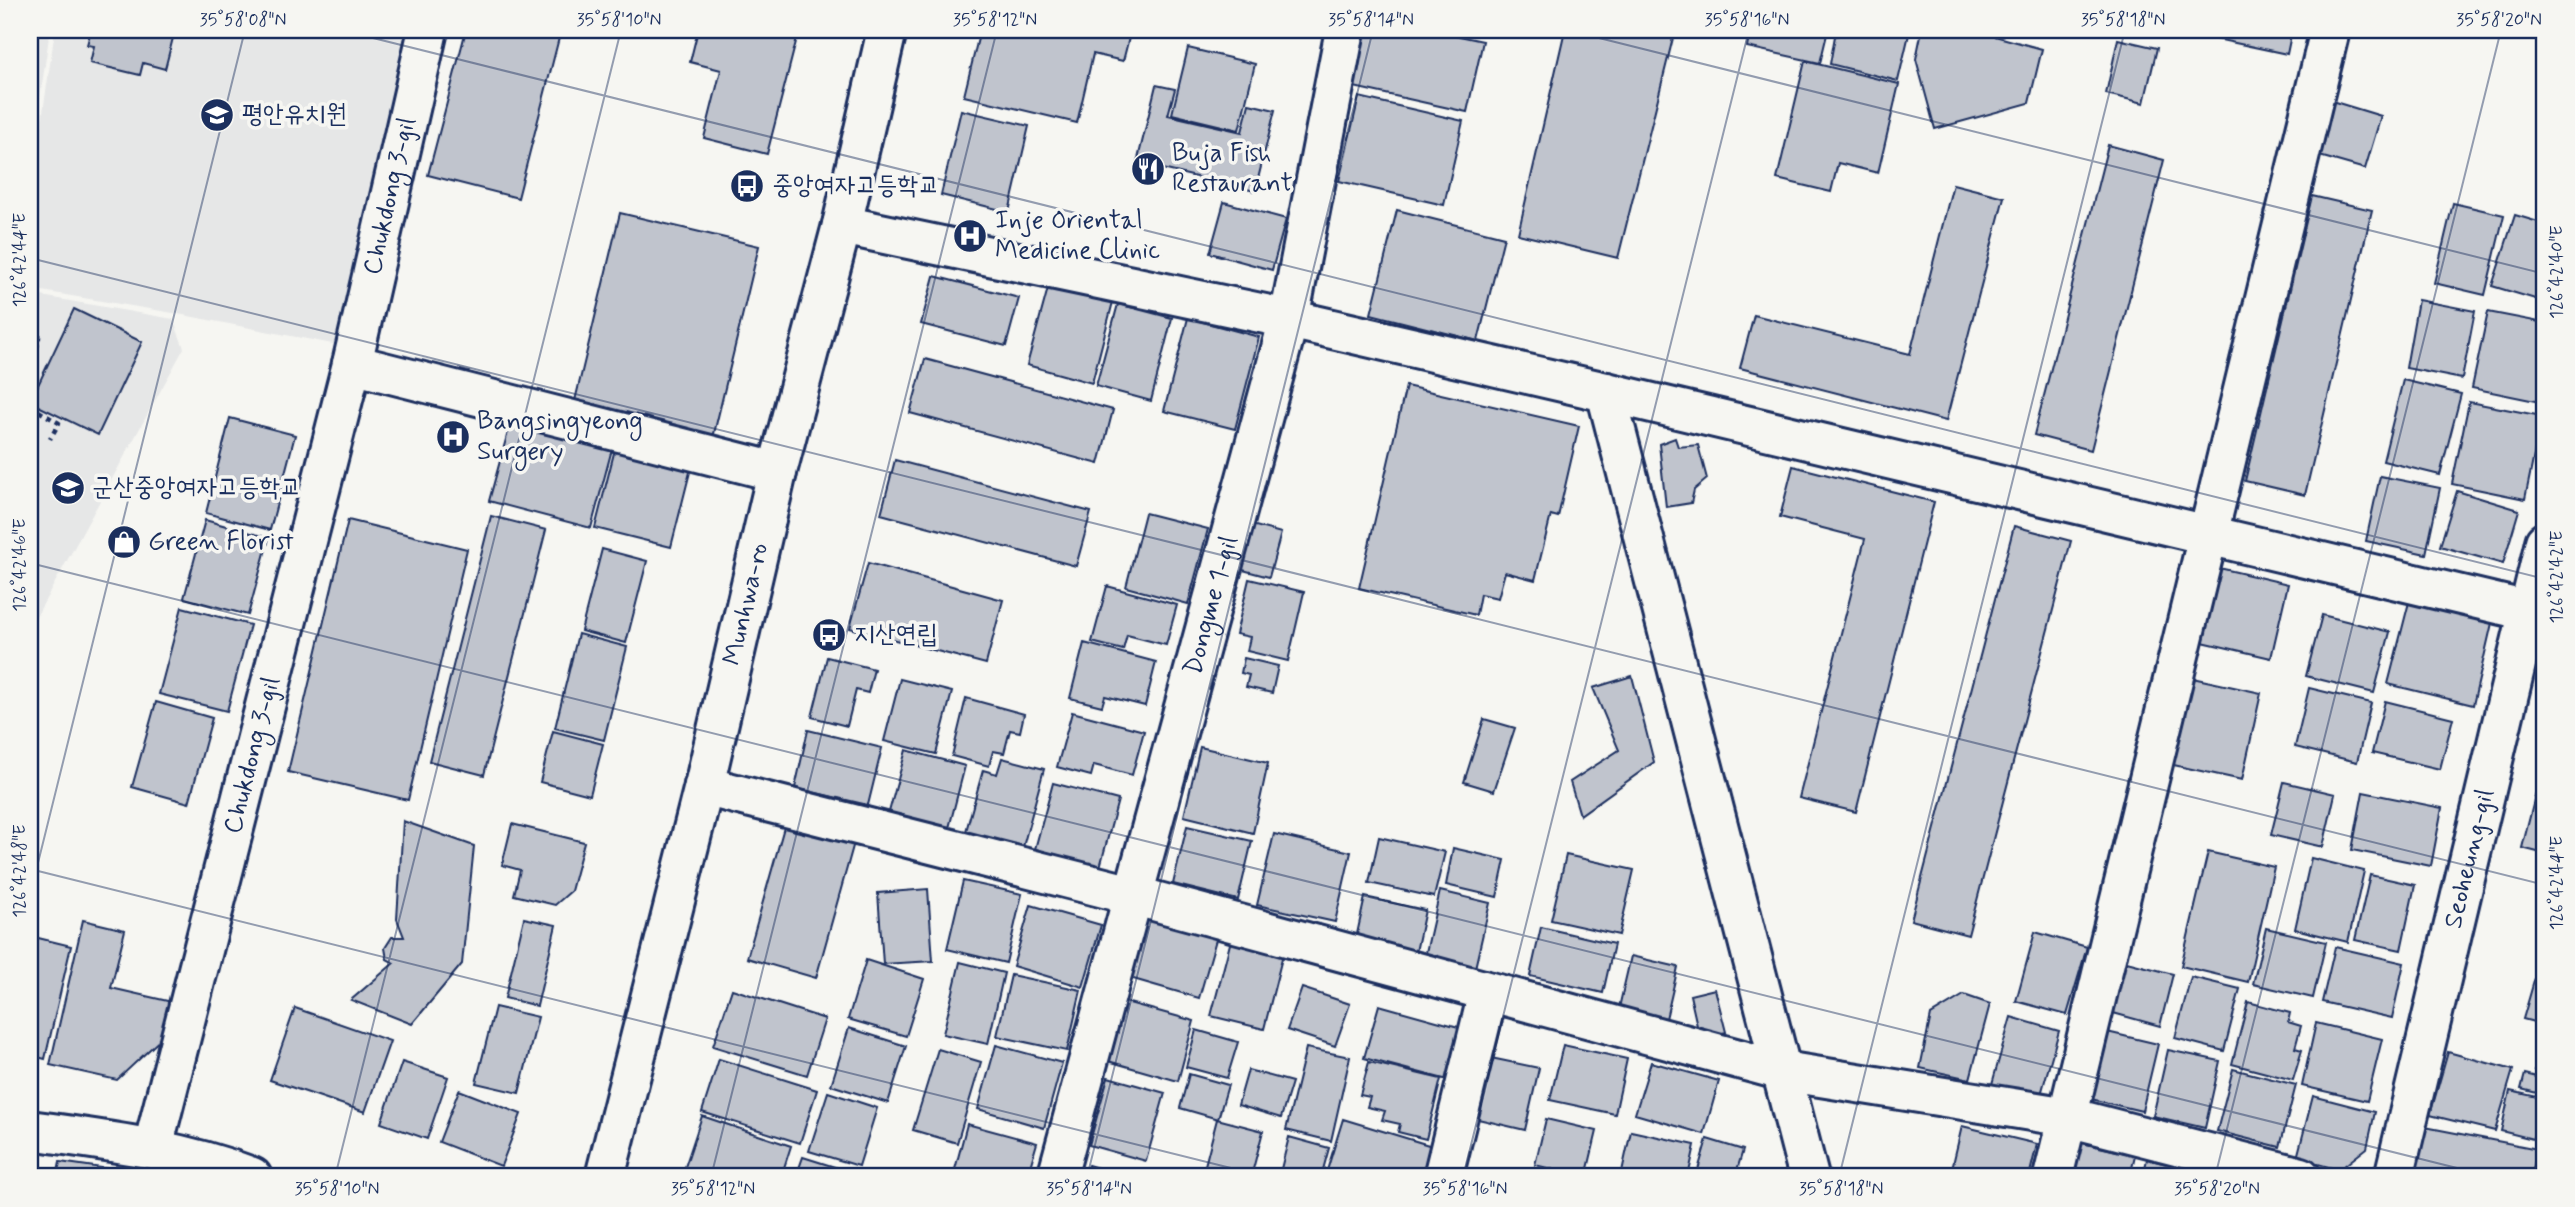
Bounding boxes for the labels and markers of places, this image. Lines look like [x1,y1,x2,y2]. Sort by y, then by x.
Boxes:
school or university icon: 평안유치원 [198,96,236,134]
place label: 평안유치원 [242,98,347,132]
place label: Buja Fish Restaurant [1172,137,1293,201]
restaurant icon: Buja Fish Restaurant [1129,150,1167,188]
bus stop icon: 중앙여자고등학교 [728,167,766,205]
place label: 중앙여자고등학교 [772,169,939,203]
place label: Inje Oriental Medicine Clinic [995,204,1160,268]
hospital icon: Inje Oriental Medicine Clinic [951,217,989,255]
place label: Bangsingyeong Surgery [477,405,643,471]
hospital icon: Bangsingyeong Surgery [434,418,472,456]
school or university icon: 군산중앙여자고등학교 [49,469,87,507]
place label: 군산중앙여자고등학교 [92,471,301,505]
shop icon: Green Florist [105,523,143,561]
place label: Green Florist [148,525,294,559]
bus stop icon: 지산연립 [810,616,848,654]
place label: 지산연립 [854,618,938,652]

